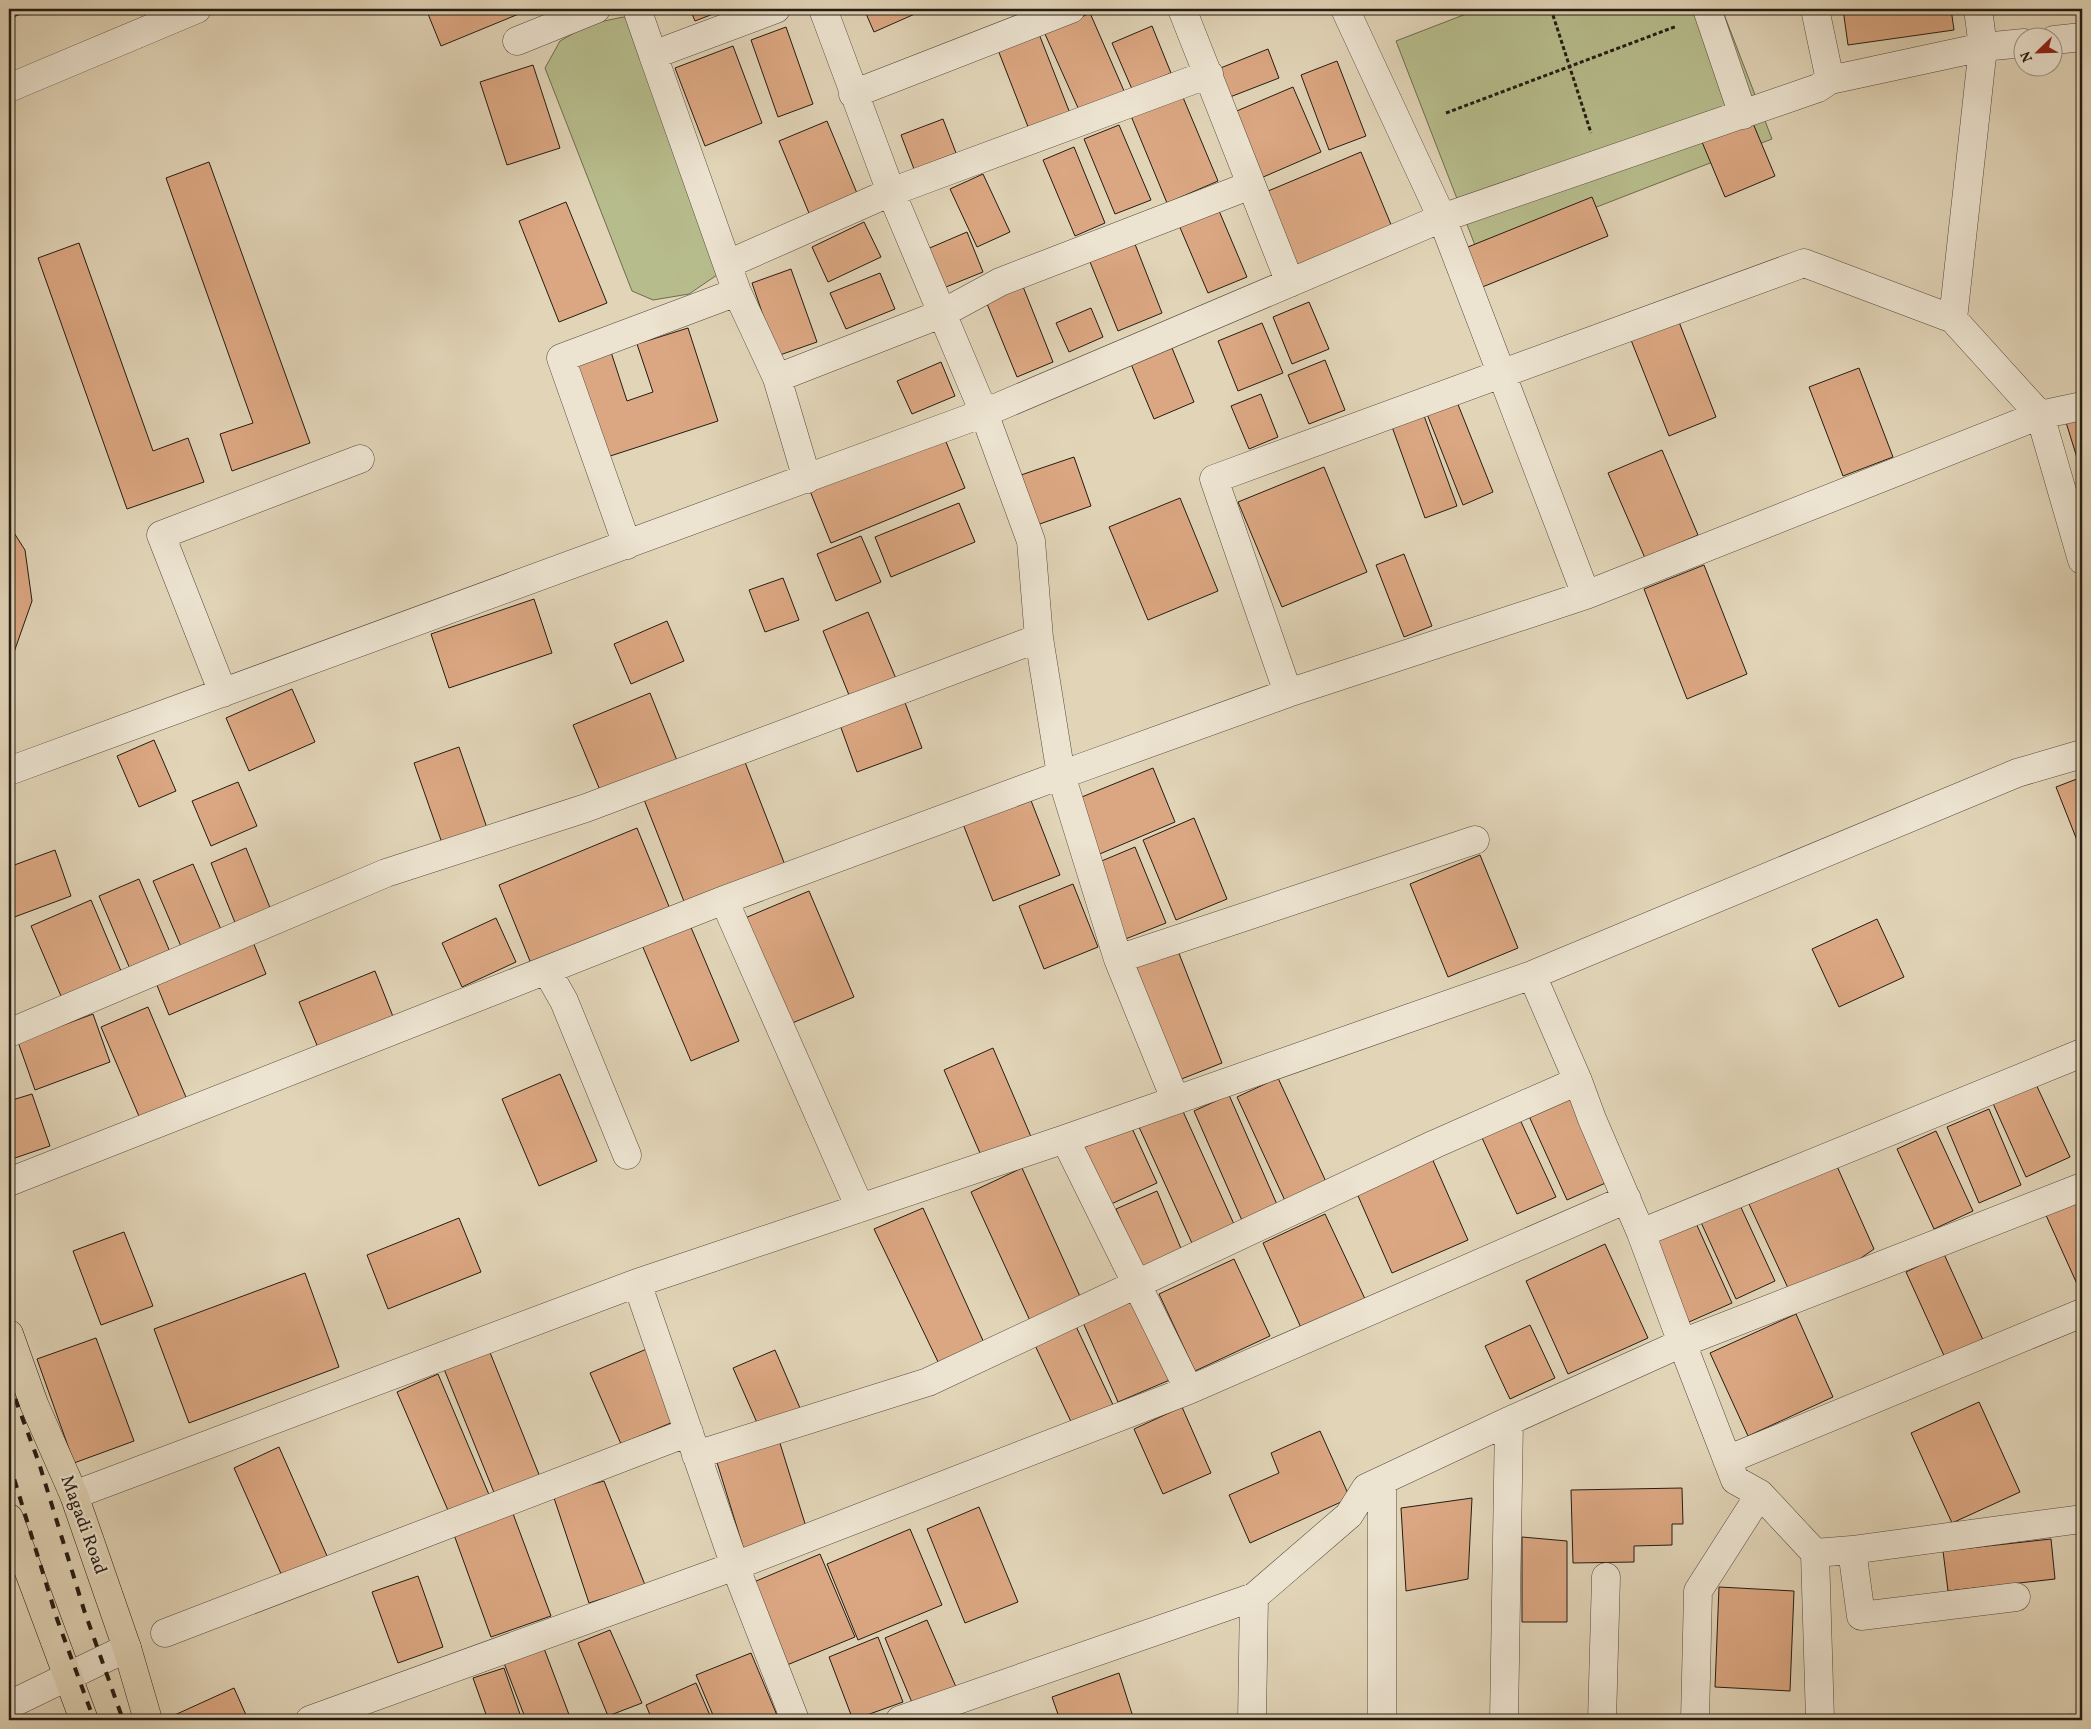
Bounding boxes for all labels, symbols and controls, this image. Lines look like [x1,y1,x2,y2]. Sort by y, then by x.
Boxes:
north arrow [2014,28,2064,78]
text: N [2017,48,2038,65]
street label: Magadi Road [54,1472,112,1578]

